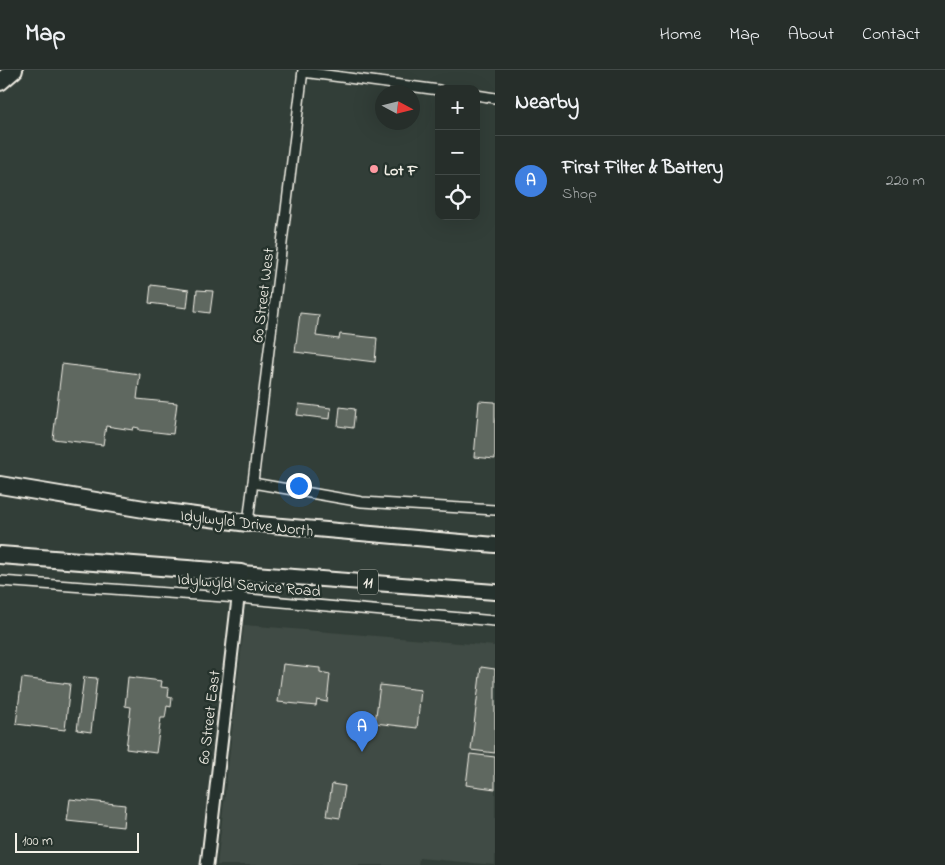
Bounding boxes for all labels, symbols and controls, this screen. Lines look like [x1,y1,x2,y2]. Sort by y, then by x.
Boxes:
text: Map [25,17,66,52]
text: Home [660,22,701,48]
text: Map [729,22,760,48]
text: About [788,22,834,48]
text: Contact [862,22,920,48]
north arrow [375,85,420,130]
map controls [435,85,480,220]
button: + [435,85,480,130]
text: Nearby [515,88,579,118]
button: − [435,130,480,175]
text: First Filter & Battery [562,155,723,182]
place label: Lot F [384,159,419,183]
marker: Lot F [368,163,380,175]
text: A [526,169,536,193]
text: 220 m [886,169,925,193]
button: locate [435,175,480,220]
text: Shop [562,182,597,206]
street label: 60 Street West [246,246,282,344]
your location [286,473,312,499]
street label: Idylwyld Drive North [179,504,315,544]
street label: Idylwyld Service Road [176,568,322,604]
road number: 11 [358,570,378,594]
street label: 60 Street East [192,668,228,765]
pin: A [346,711,378,752]
scale bar [15,830,139,853]
text: 100 m [22,831,53,852]

